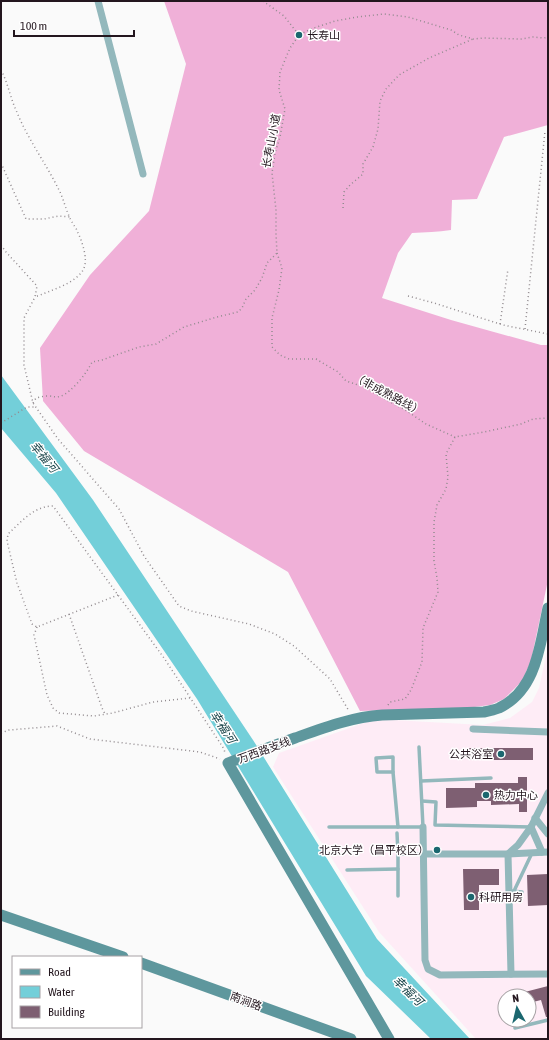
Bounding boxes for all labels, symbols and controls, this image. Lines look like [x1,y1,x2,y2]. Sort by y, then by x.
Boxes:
scale bar [14,12,134,38]
text: 100 m [20,19,47,33]
place label: 长寿山 [307,29,340,41]
marker: 长寿山 [294,30,304,40]
street label: 长寿山小道 [260,113,282,169]
street label: （非成熟路线） [351,371,425,417]
water label: 幸福河 [27,439,62,477]
water label: 幸福河 [207,708,240,748]
street label: 万西路支线 [236,735,292,765]
place label: 公共浴室 [449,748,493,760]
marker: 公共浴室 [496,749,506,759]
place label: 热力中心 [494,789,538,801]
marker: 热力中心 [481,790,491,800]
place label: 北京大学（昌平校区） [319,844,429,856]
marker: 北京大学（昌平校区） [432,845,442,855]
place label: 科研用房 [479,891,523,903]
marker: 科研用房 [466,892,476,902]
legend [12,956,142,1028]
text: Road [48,965,71,979]
water label: 幸福河 [390,973,427,1010]
text: Water [48,985,75,999]
north arrow [497,988,537,1028]
street label: 南涧路 [228,990,264,1012]
text: N [512,992,520,1004]
text: Building [48,1005,86,1019]

